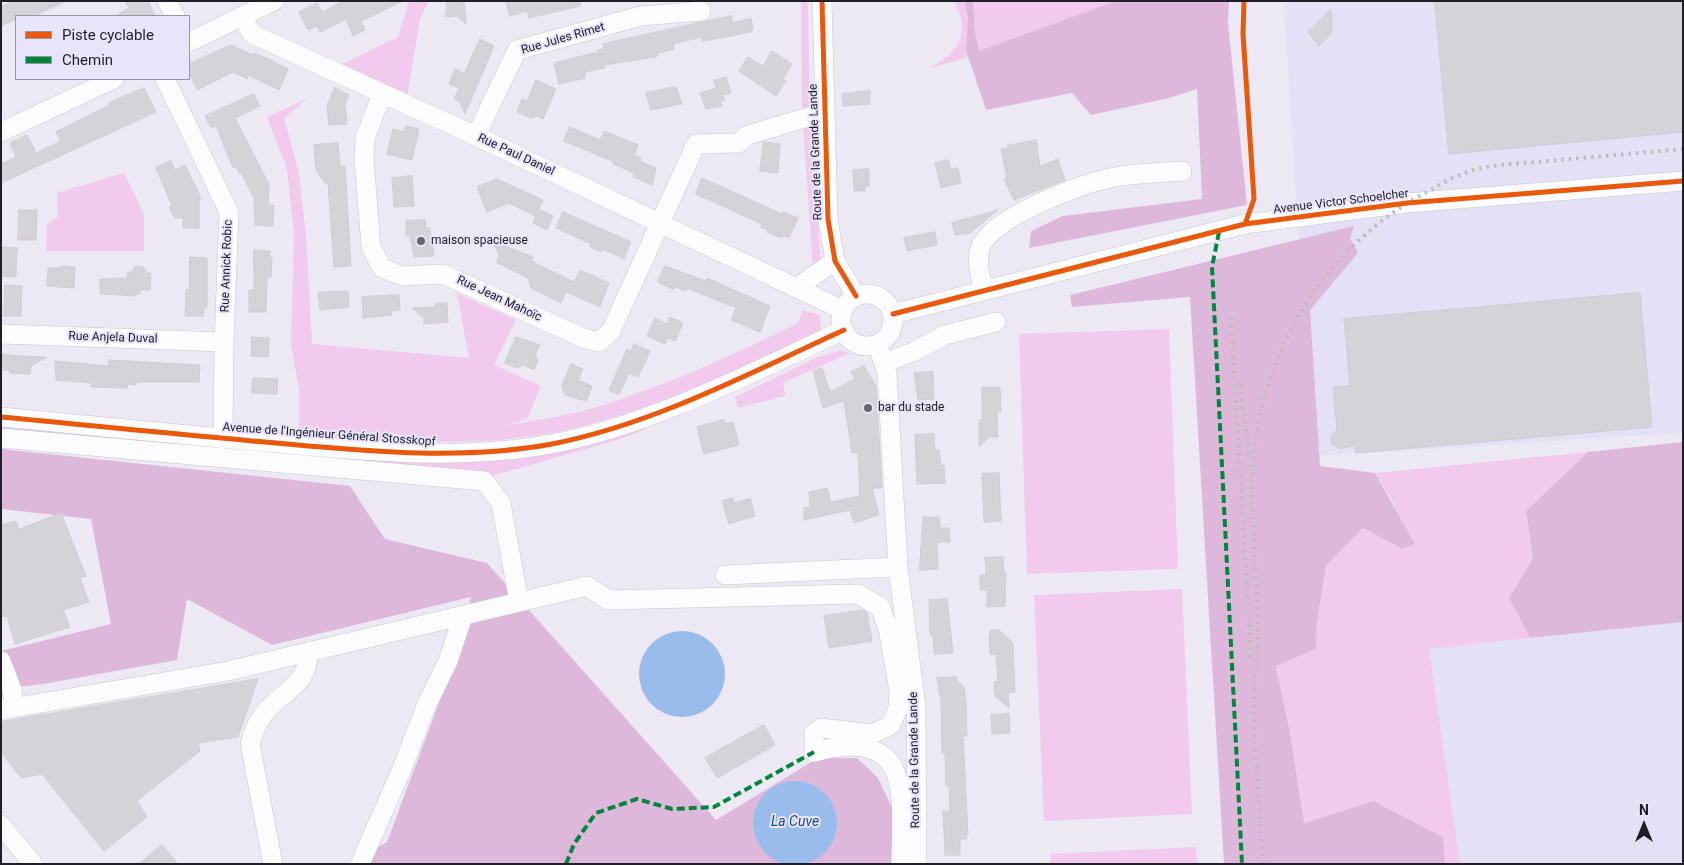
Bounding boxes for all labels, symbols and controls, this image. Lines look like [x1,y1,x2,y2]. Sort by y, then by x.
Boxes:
legend [15,15,190,80]
street label: Rue Jules Rimet [520,20,606,58]
text: Piste cyclable [62,26,154,44]
text: Chemin [62,51,113,69]
street label: Route de la Grande Lande [806,83,826,221]
street label: Rue Paul Daniel [475,131,557,179]
street label: Avenue Victor Schoelcher [1273,187,1409,217]
street label: Rue Annick Robic [218,219,236,313]
place label: maison spacieuse [431,234,528,248]
marker: maison spacieuse [415,235,427,247]
street label: Rue Jean Mahoïc [454,273,544,325]
street label: Rue Anjela Duval [68,329,158,347]
place label: bar du stade [878,401,944,415]
marker: bar du stade [862,402,874,414]
street label: Avenue de l'Ingénieur Général Stosskopf [222,420,436,450]
street label: Route de la Grande Lande [907,692,923,828]
north arrow [1619,800,1669,850]
text: N [1639,802,1649,818]
water label: La Cuve [771,814,819,830]

